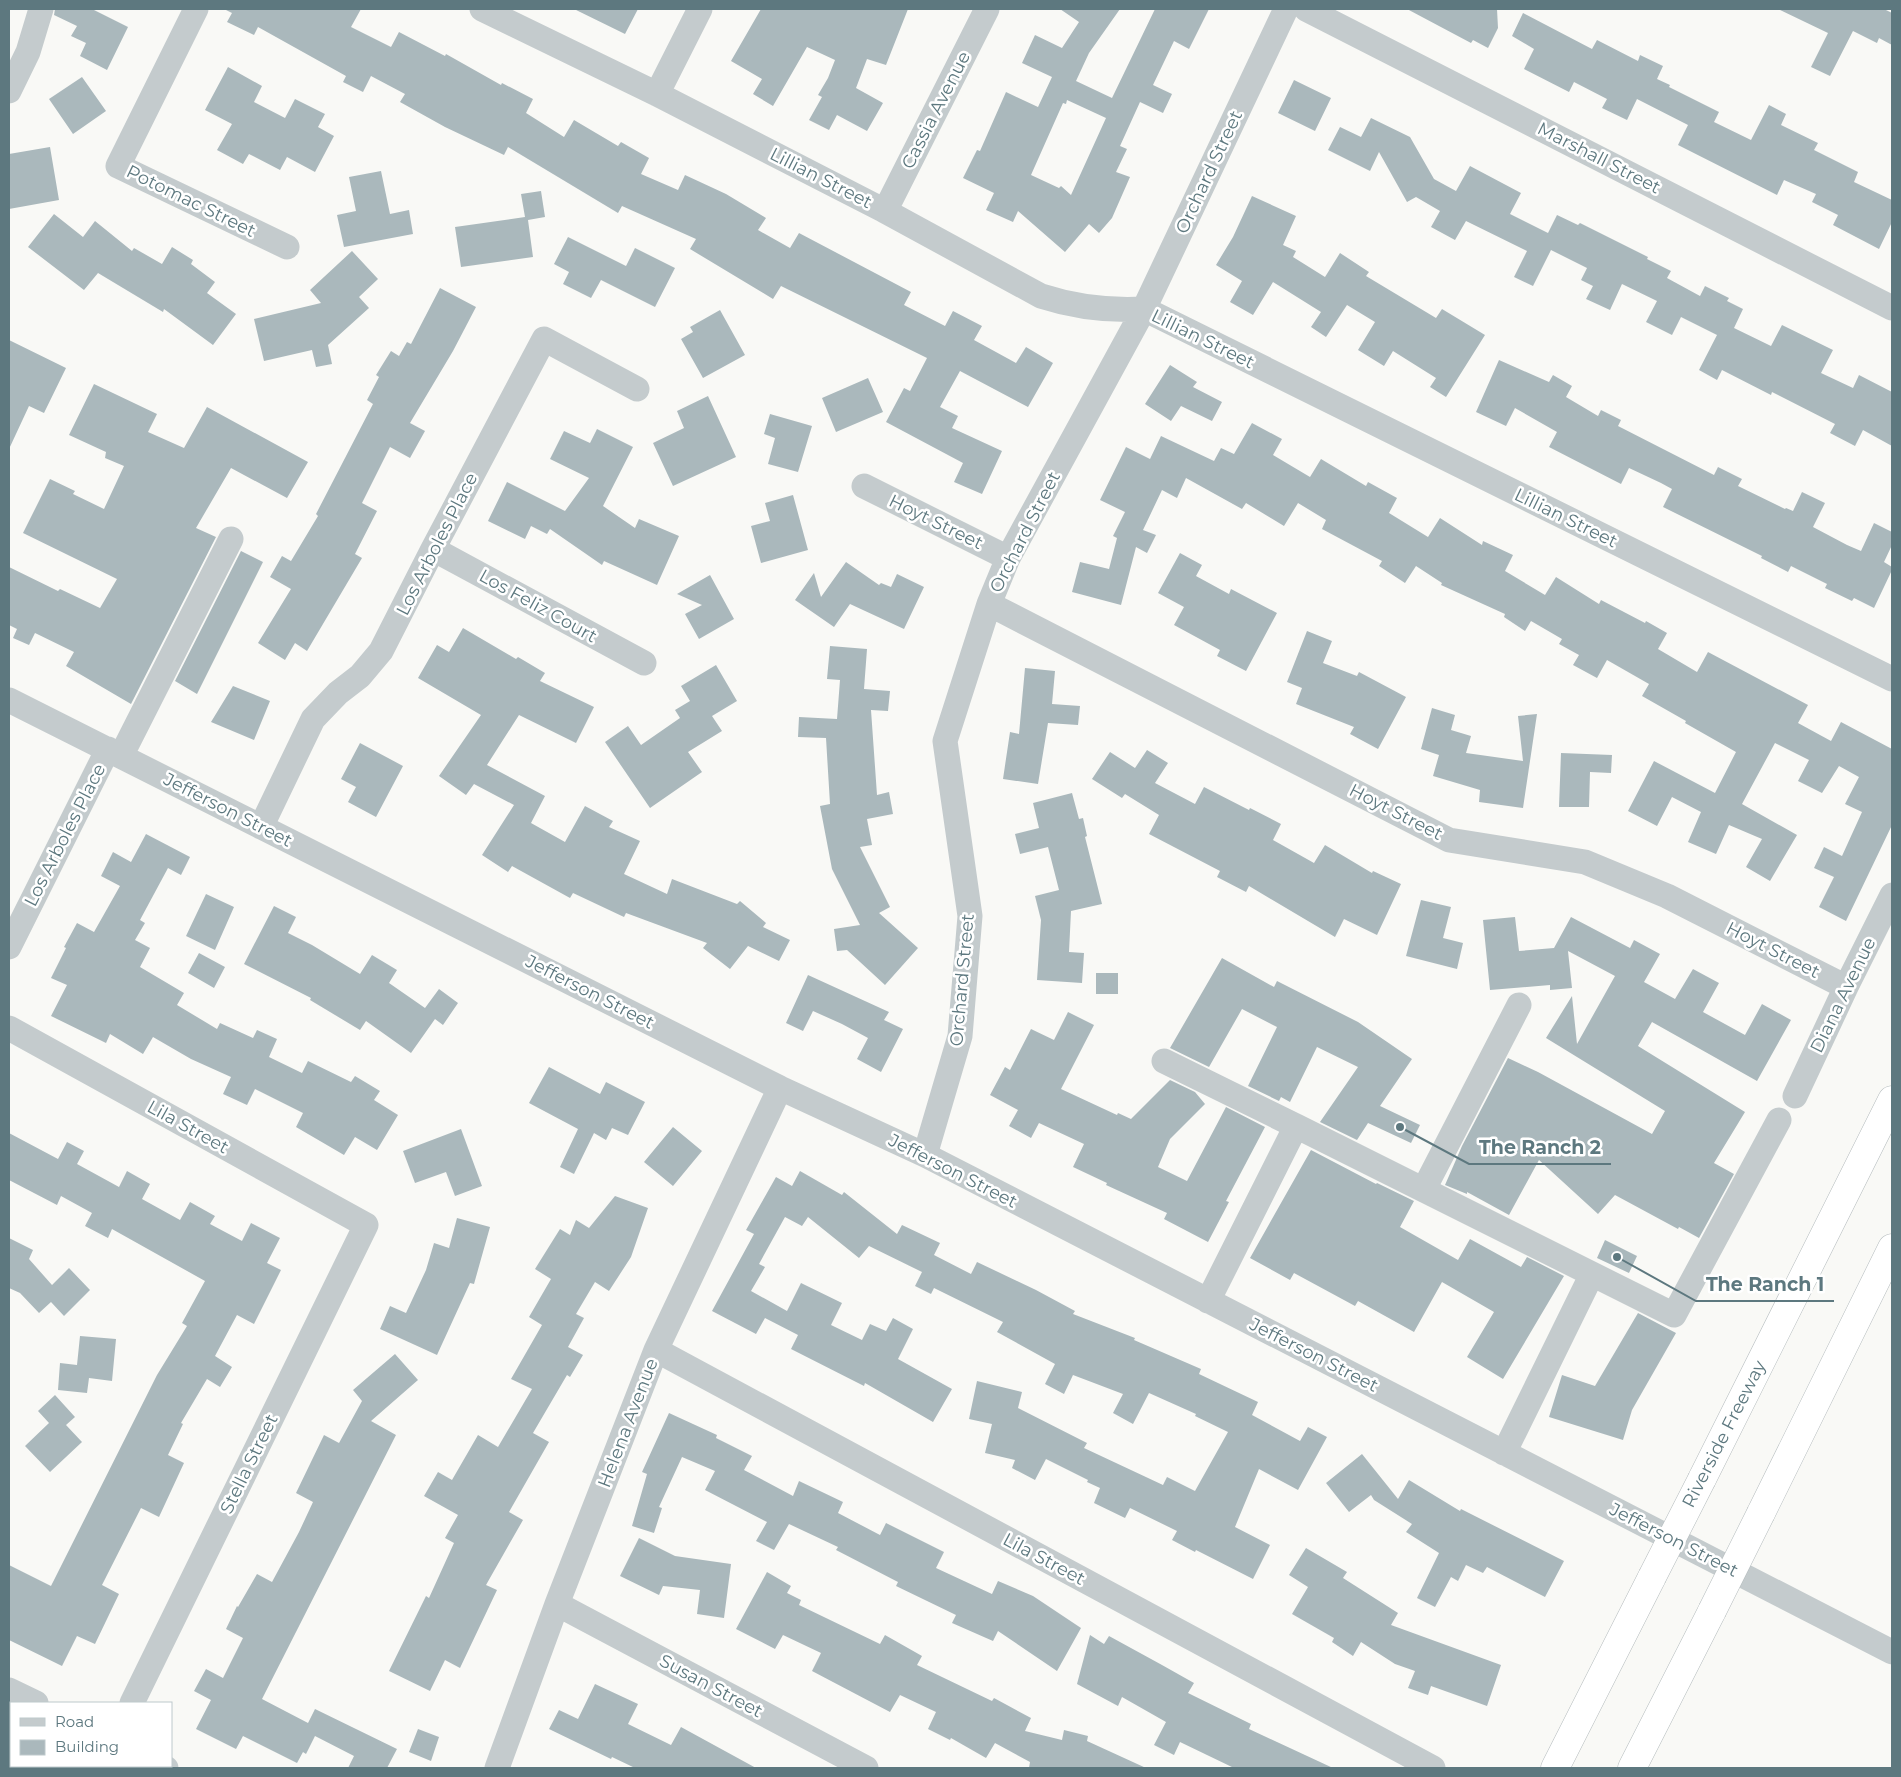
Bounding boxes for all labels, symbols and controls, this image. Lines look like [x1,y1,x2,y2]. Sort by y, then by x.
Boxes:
street label: Cassia Avenue [897,47,975,172]
street label: Orchard Street [1171,107,1247,237]
street label: Marshall Street [1534,117,1664,199]
street label: Lillian Street [766,143,876,213]
street label: Potomac Street [123,160,259,242]
street label: Lillian Street [1148,305,1258,373]
street label: Orchard Street [985,468,1065,596]
street label: Los Arboles Place [392,469,483,619]
street label: Lillian Street [1511,484,1621,552]
street label: Hoyt Street [885,490,987,554]
street label: Los Feliz Court [475,565,601,647]
street label: Los Arboles Place [20,760,111,910]
street label: Jefferson Street [159,768,296,852]
street label: Hoyt Street [1346,779,1446,845]
street label: Orchard Street [945,913,979,1047]
street label: Hoyt Street [1723,917,1823,983]
street label: Diana Avenue [1806,934,1881,1056]
street label: Jefferson Street [521,950,658,1034]
street label: Lila Street [143,1096,233,1158]
street label: Jefferson Street [884,1129,1021,1213]
callout: The Ranch 2 [1469,1130,1611,1164]
text: The Ranch 2 [1479,1136,1601,1159]
callout: The Ranch 1 [1696,1267,1834,1301]
text: The Ranch 1 [1706,1273,1824,1296]
street label: Jefferson Street [1245,1313,1382,1397]
street label: Helena Avenue [593,1355,663,1491]
street label: Riverside Freeway [1677,1357,1771,1511]
street label: Stella Street [215,1410,283,1518]
street label: Jefferson Street [1605,1498,1742,1582]
street label: Lila Street [999,1528,1089,1590]
street label: Susan Street [656,1650,766,1722]
legend [10,1702,172,1767]
text: Road [55,1712,94,1731]
text: Building [55,1737,119,1756]

